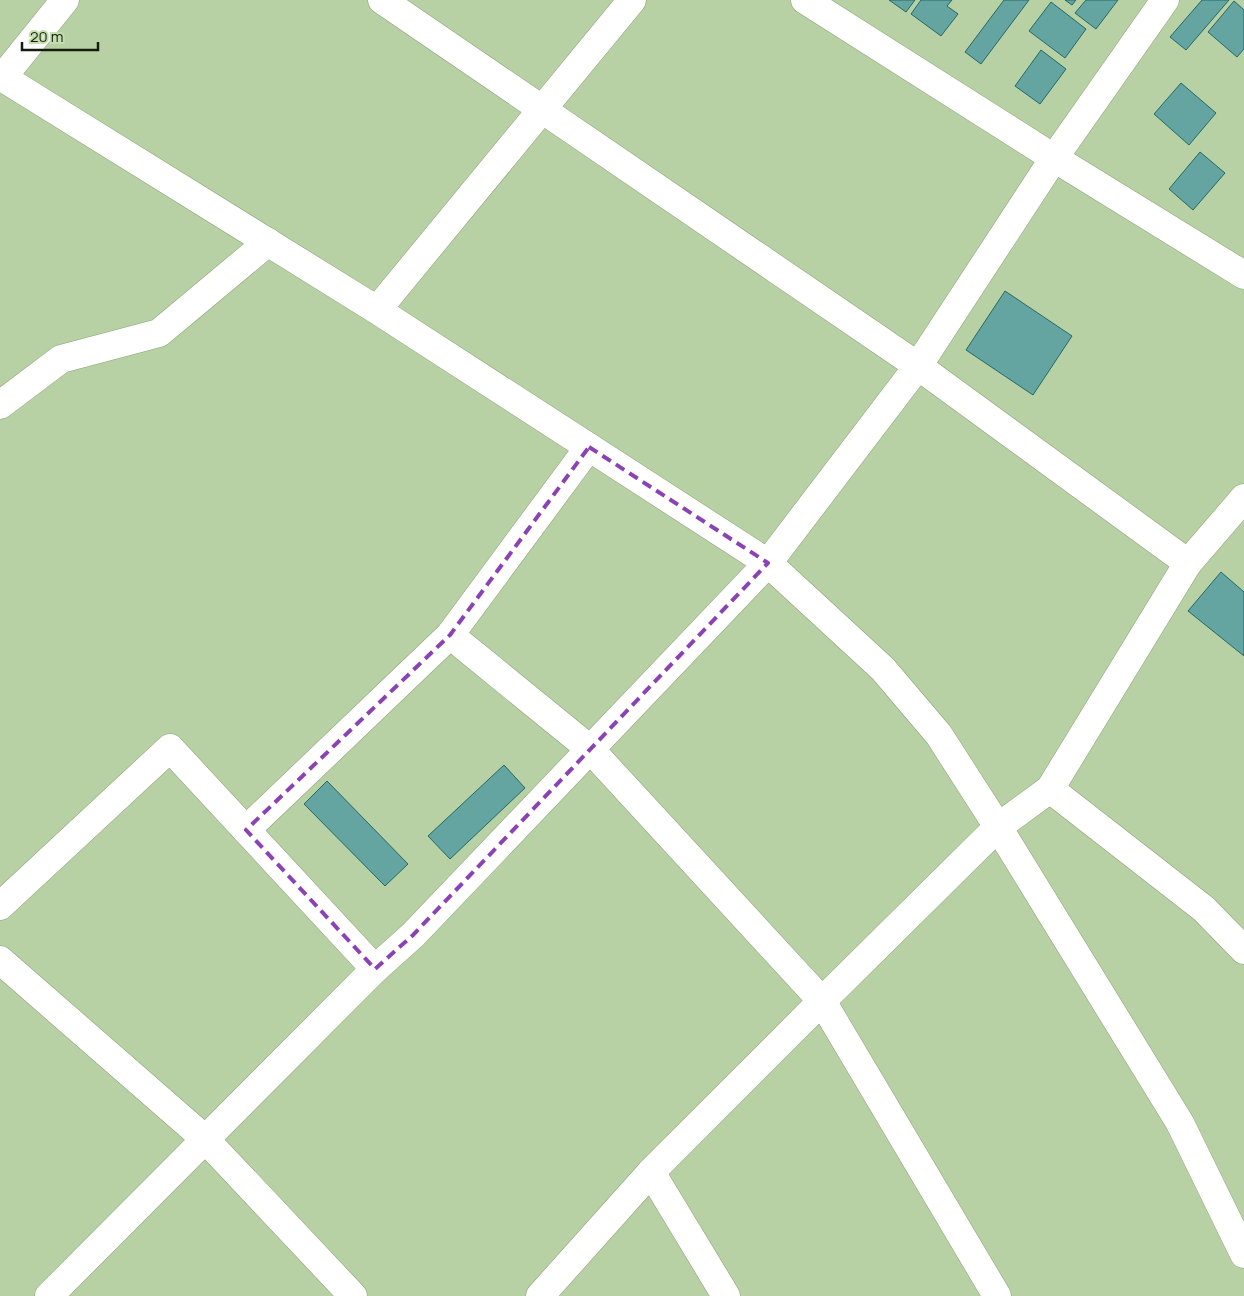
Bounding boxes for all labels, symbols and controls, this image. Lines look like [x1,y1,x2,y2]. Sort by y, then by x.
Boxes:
scale bar [22,20,99,52]
text: 20 m [30,26,63,47]

